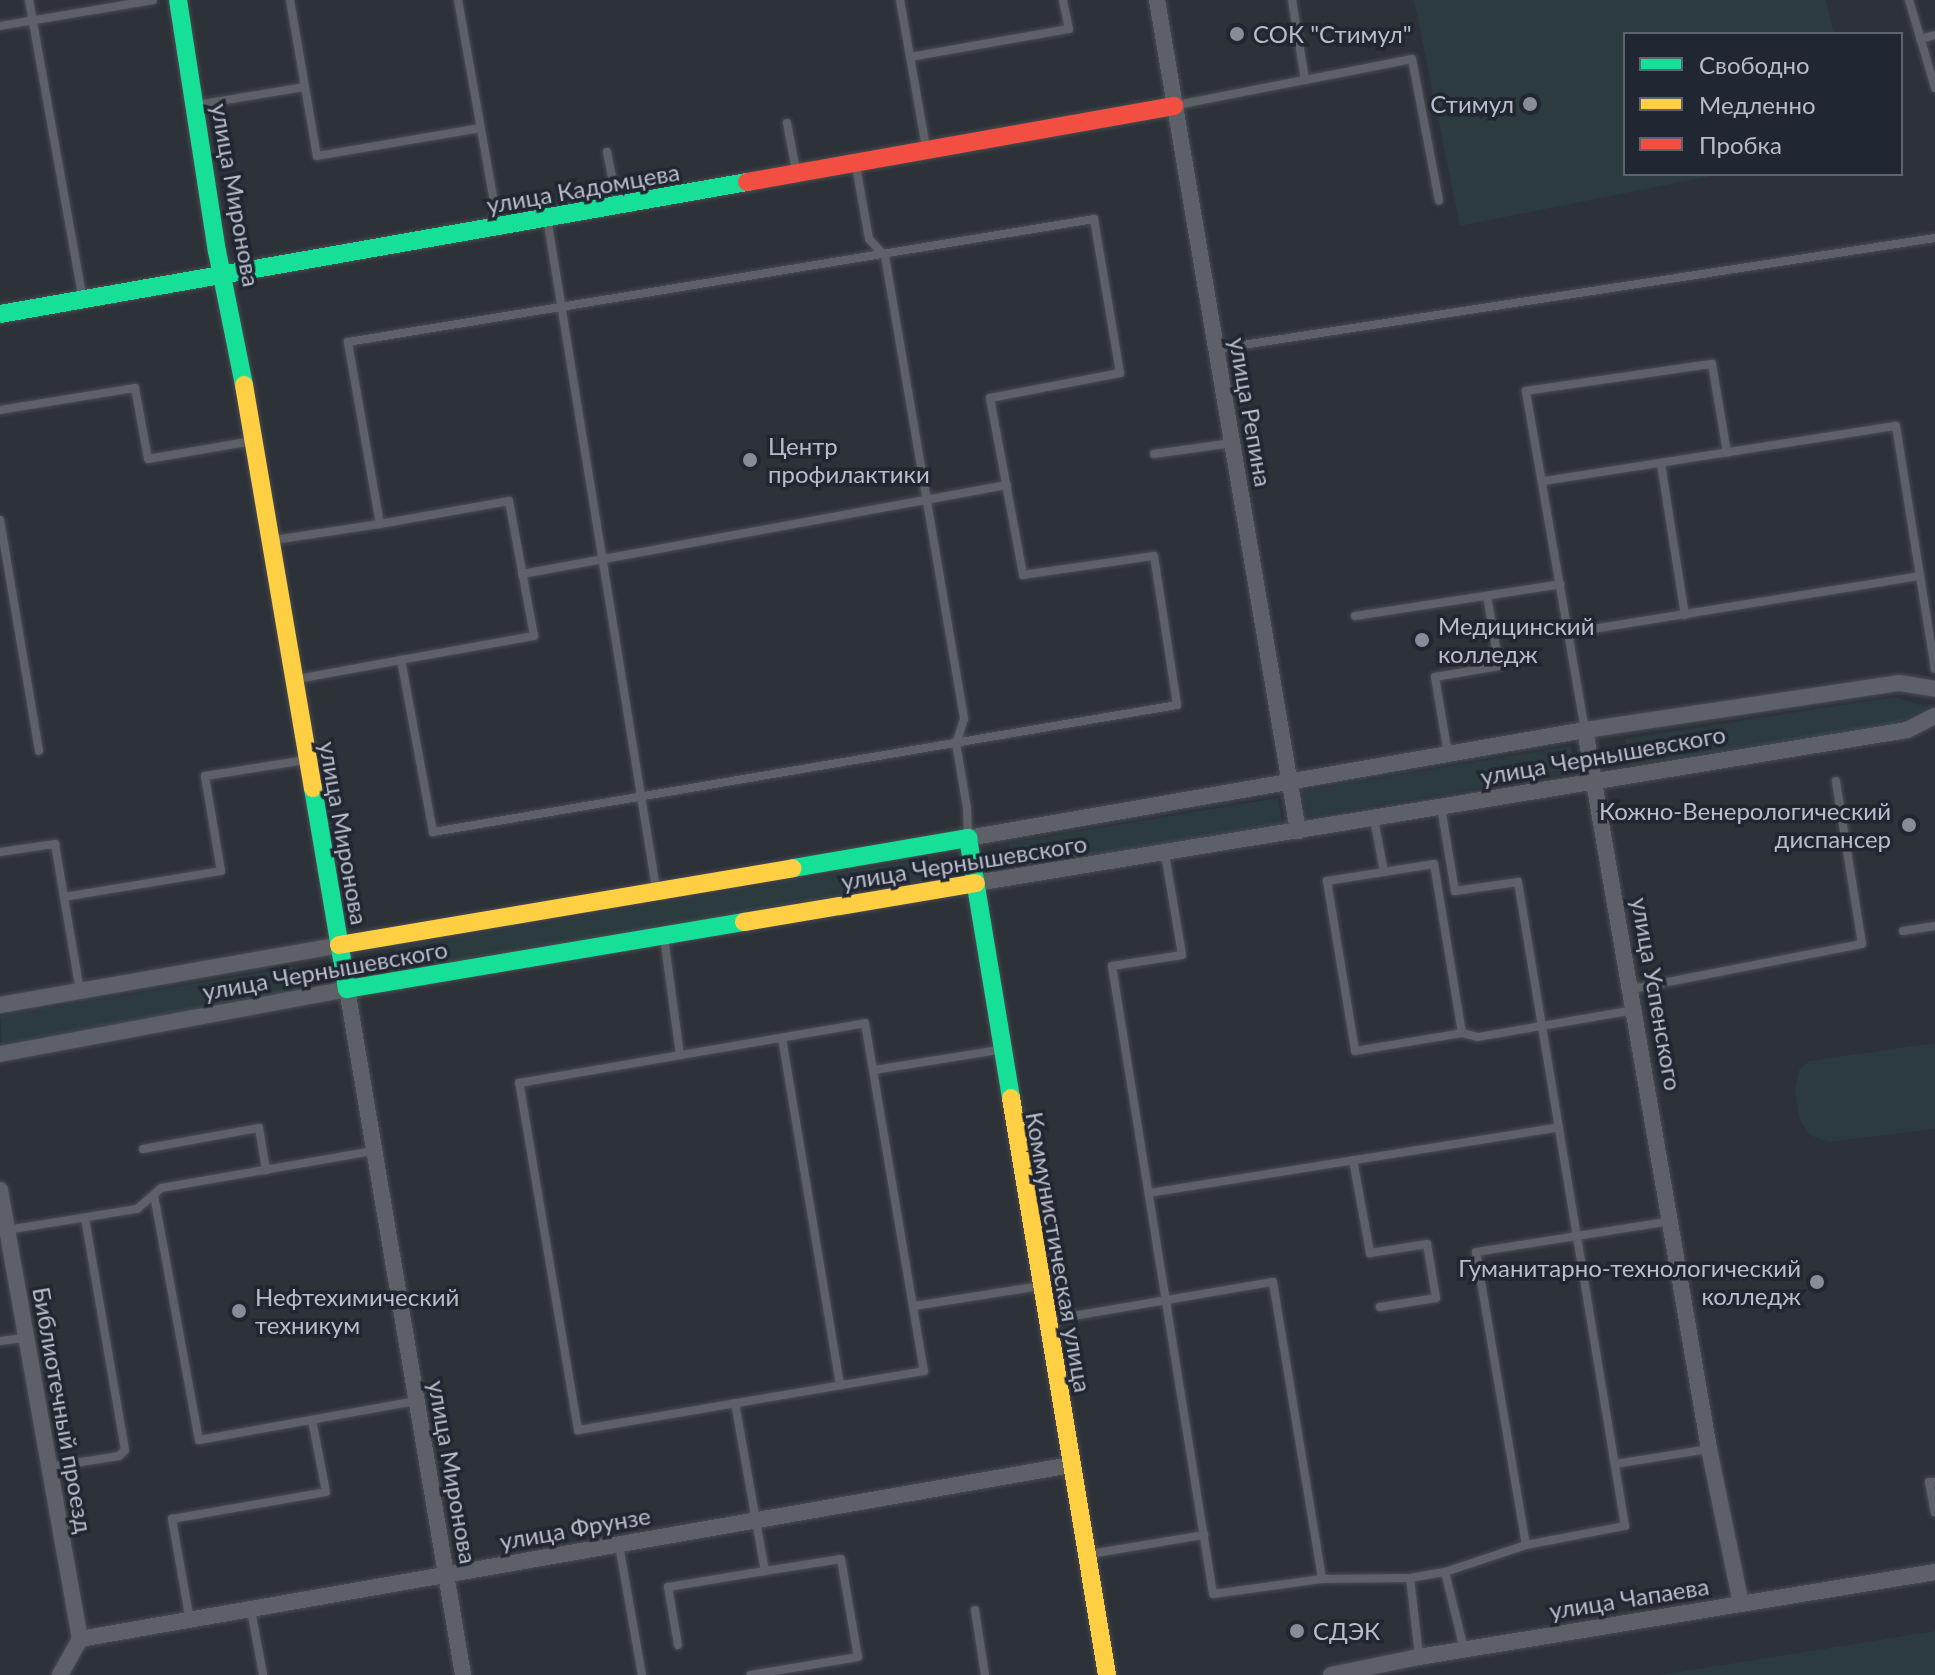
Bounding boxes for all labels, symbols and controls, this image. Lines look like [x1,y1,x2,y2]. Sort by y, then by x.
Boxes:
place label: СОК "Стимул" [1253,20,1412,48]
marker: СОК "Стимул" [1228,25,1246,43]
legend [1623,32,1903,176]
text: Свободно [1699,50,1810,79]
place label: Стимул [1430,90,1514,118]
text: Медленно [1699,90,1816,119]
marker: Стимул [1521,95,1539,113]
street label: улица Миронова [206,101,266,289]
text: Пробка [1699,130,1782,159]
street label: улица Кадомцева [484,157,682,219]
street label: улица Репина [1224,335,1278,489]
place label: Центр профилактики [768,432,930,488]
marker: Центр профилактики [739,449,761,471]
place label: Медицинский колледж [1438,612,1594,668]
marker: Медицинский колледж [1413,631,1431,649]
street label: улица Чернышевского [1478,719,1728,791]
street label: улица Миронова [314,739,374,927]
place label: Кожно-Венерологический диспансер [1599,797,1891,853]
marker: Кожно-Венерологический диспансер [1898,814,1920,836]
street label: улица Чернышевского [839,828,1089,896]
street label: улица Успенского [1626,895,1688,1093]
street label: улица Чернышевского [200,934,450,1006]
street label: Коммунистическая улица [1020,1110,1098,1394]
place label: Гуманитарно-технологический колледж [1458,1254,1801,1310]
marker: Гуманитарно-технологический колледж [1808,1273,1826,1291]
place label: Нефтехимический техникум [255,1283,459,1339]
street label: Библиотечный проезд [27,1285,99,1535]
marker: Нефтехимический техникум [230,1302,248,1320]
street label: улица Миронова [423,1378,483,1566]
street label: улица Фрунзе [497,1501,653,1555]
street label: улица Чапаева [1547,1571,1711,1625]
place label: СДЭК [1313,1617,1380,1645]
marker: СДЭК [1288,1622,1306,1640]

